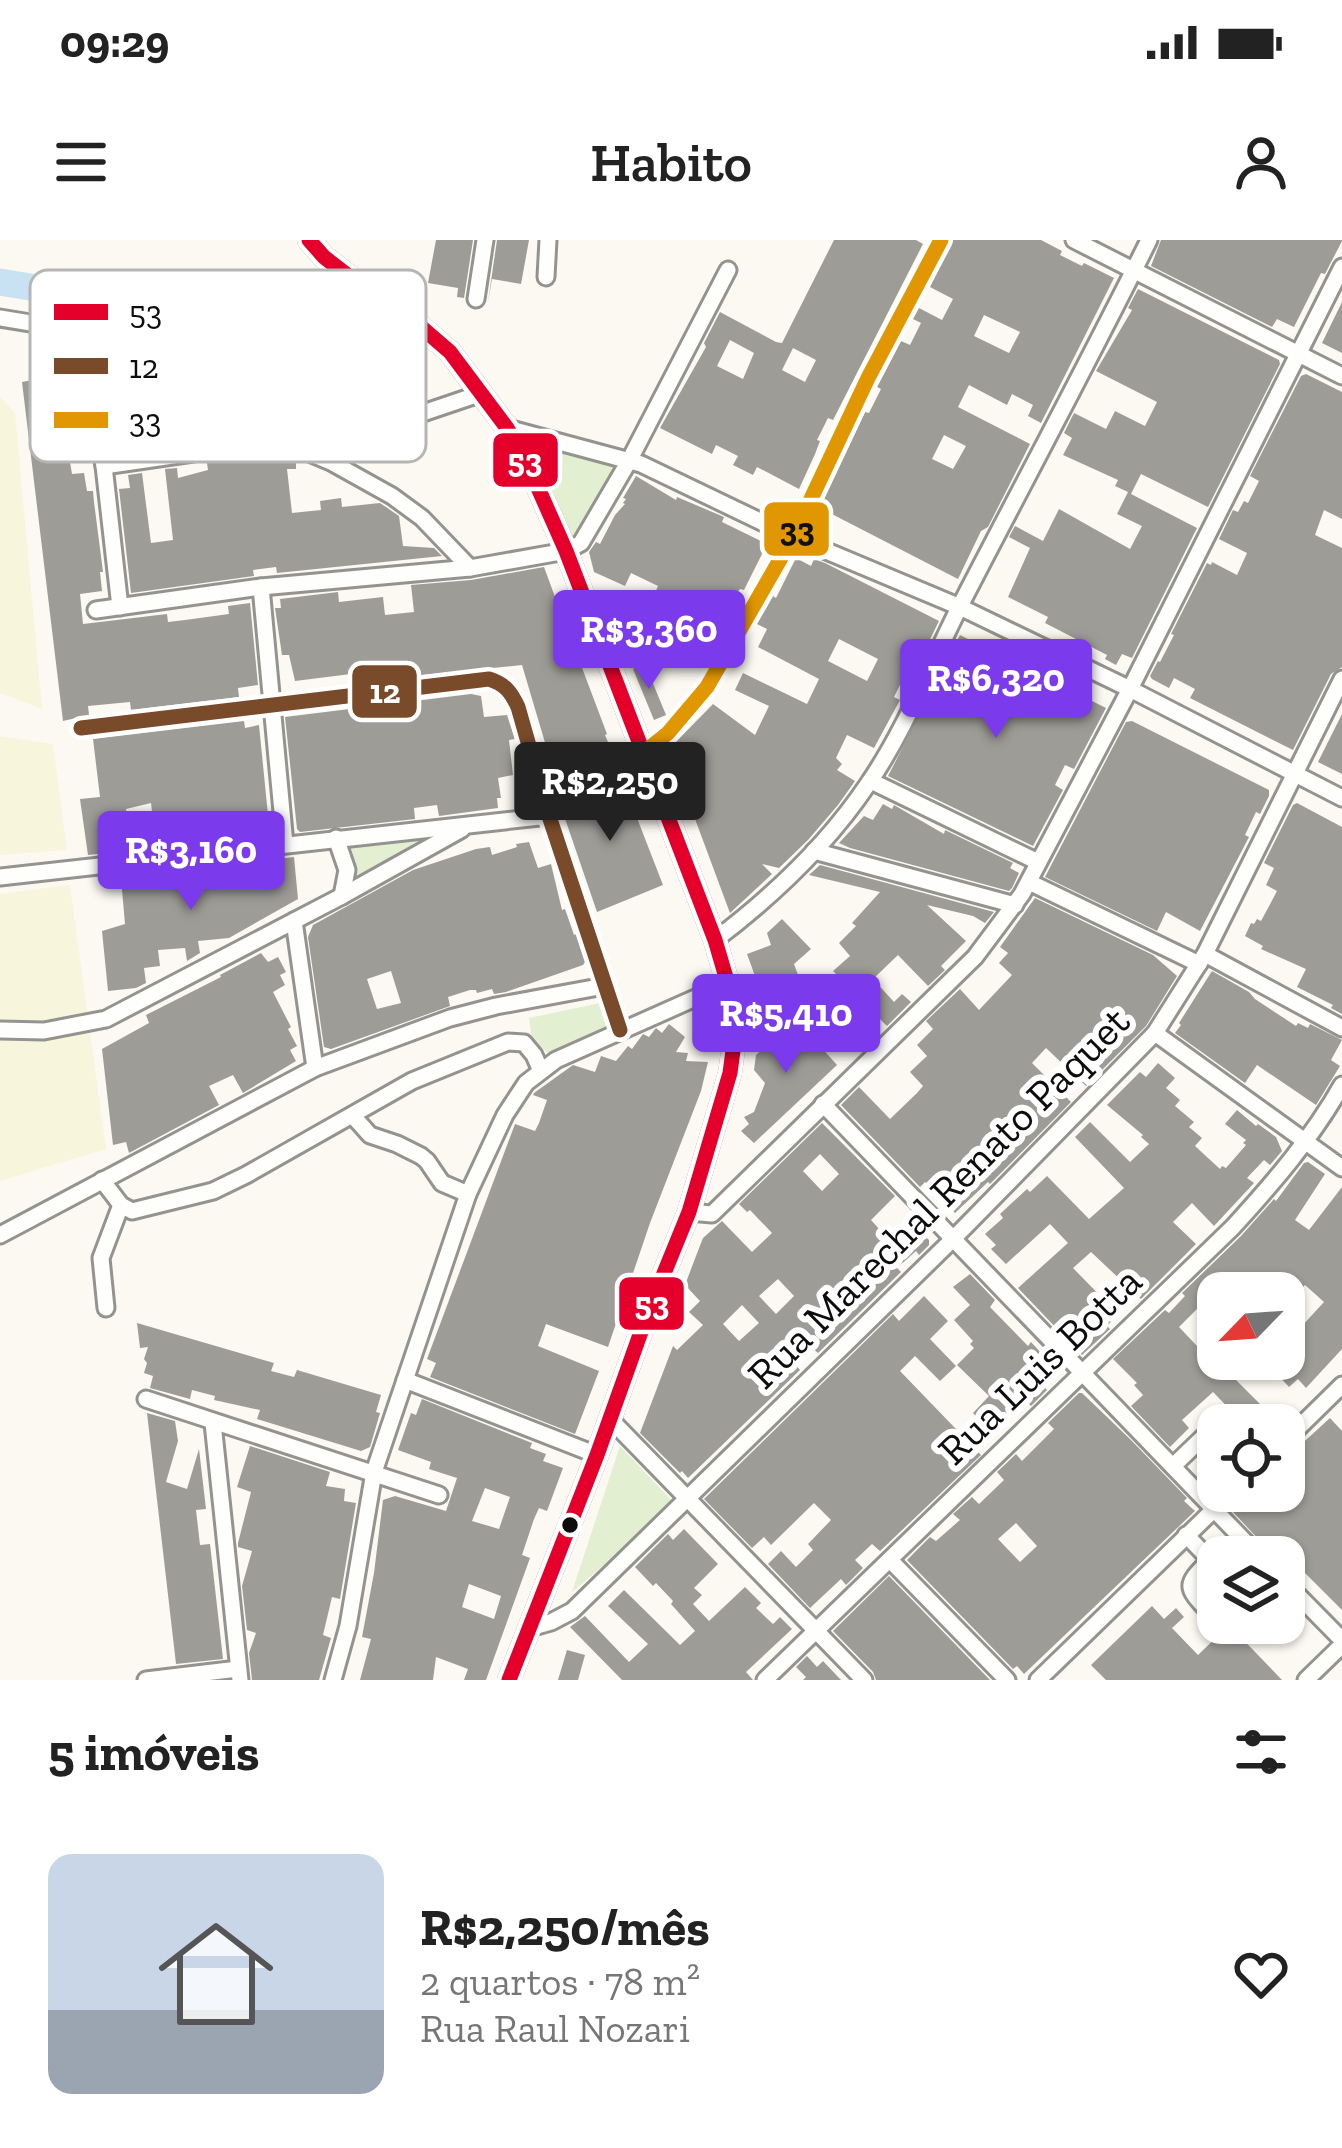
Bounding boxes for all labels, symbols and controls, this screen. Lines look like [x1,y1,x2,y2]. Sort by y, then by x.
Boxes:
text: 09:29 [60,15,169,69]
icon: menu [48,129,114,195]
icon: person [1228,129,1294,195]
text: Habito [590,130,752,195]
legend [30,270,426,462]
text: 53 [129,293,162,332]
text: 12 [129,347,159,386]
text: 33 [129,401,161,440]
line badge: 53 [491,431,560,489]
text: 53 [508,441,542,480]
line badge: 33 [762,500,831,558]
text: 33 [779,510,815,549]
pin: R$3,360 [538,590,760,692]
text: R$3,360 [580,605,718,652]
pin: R$6,320 [885,639,1107,741]
text: R$6,320 [927,654,1065,701]
line badge: 12 [350,663,419,720]
text: 12 [369,672,401,711]
pin: R$2,250 [499,742,721,844]
text: R$2,250 [541,757,679,804]
pin: R$3,160 [80,811,302,913]
text: R$3,160 [125,826,257,873]
pin: R$5,410 [675,974,897,1076]
text: R$5,410 [719,989,853,1036]
street label: Rua Marechal Renato Paquet [737,995,1140,1399]
street label: Rua Luis Botta [927,1256,1152,1475]
north arrow [1197,1272,1305,1380]
map controls [1197,1272,1305,1644]
line badge: 53 [617,1275,686,1332]
text: 53 [635,1284,669,1323]
button: locate [1197,1404,1305,1512]
unlabelled marker [559,1514,581,1536]
button: layers [1197,1536,1305,1644]
icon: filters [1228,1719,1294,1785]
text: 5 imóveis [48,1722,259,1783]
text: R$2,250/mês [420,1897,710,1958]
icon: home [144,1902,288,2046]
icon: heart [1228,1941,1294,2007]
text: 2 quartos · 78 m² [420,1958,700,2005]
text: Rua Raul Nozari [420,2005,690,2052]

